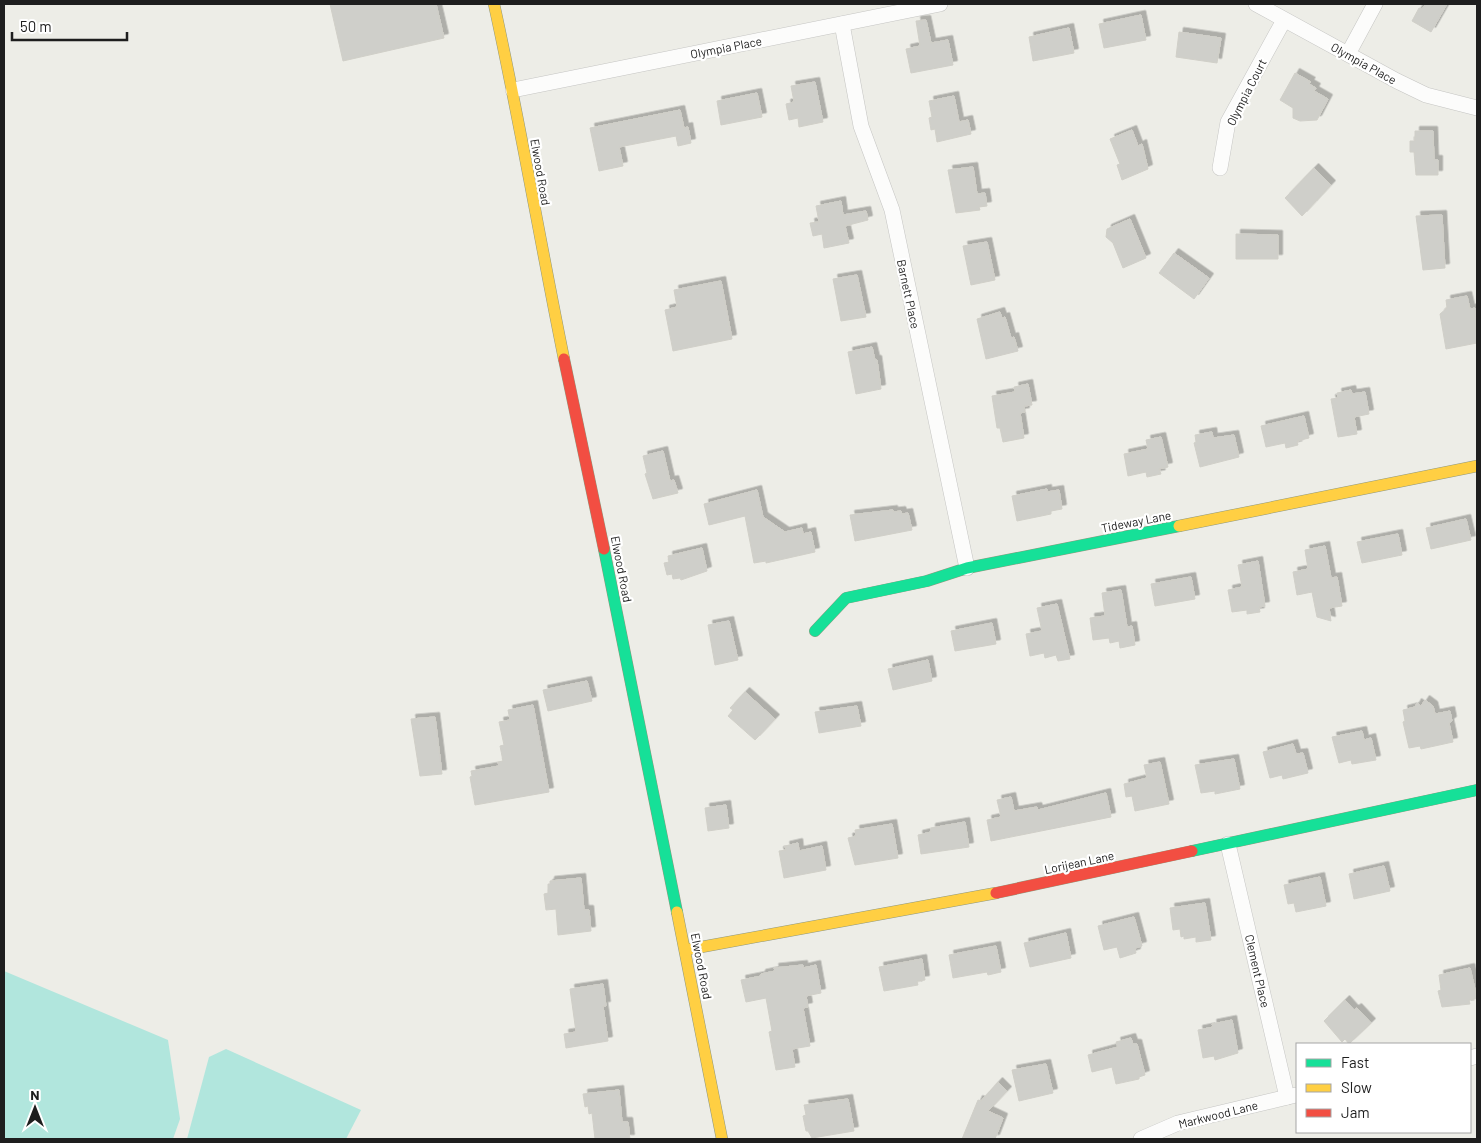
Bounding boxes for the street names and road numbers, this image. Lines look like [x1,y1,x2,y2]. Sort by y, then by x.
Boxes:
street label: Olympia Place [689,33,763,61]
street label: Olympia Place [1329,39,1399,87]
street label: Olympia Court [1223,56,1269,128]
street label: Elwood Road [528,138,554,206]
street label: Barnett Place [895,258,923,330]
street label: Tideway Lane [1100,507,1172,535]
street label: Elwood Road [609,535,635,603]
street label: Lorijean Lane [1043,848,1115,876]
street label: Elwood Road [689,932,715,1000]
street label: Clement Place [1243,933,1273,1009]
street label: Markwood Lane [1177,1097,1259,1131]

